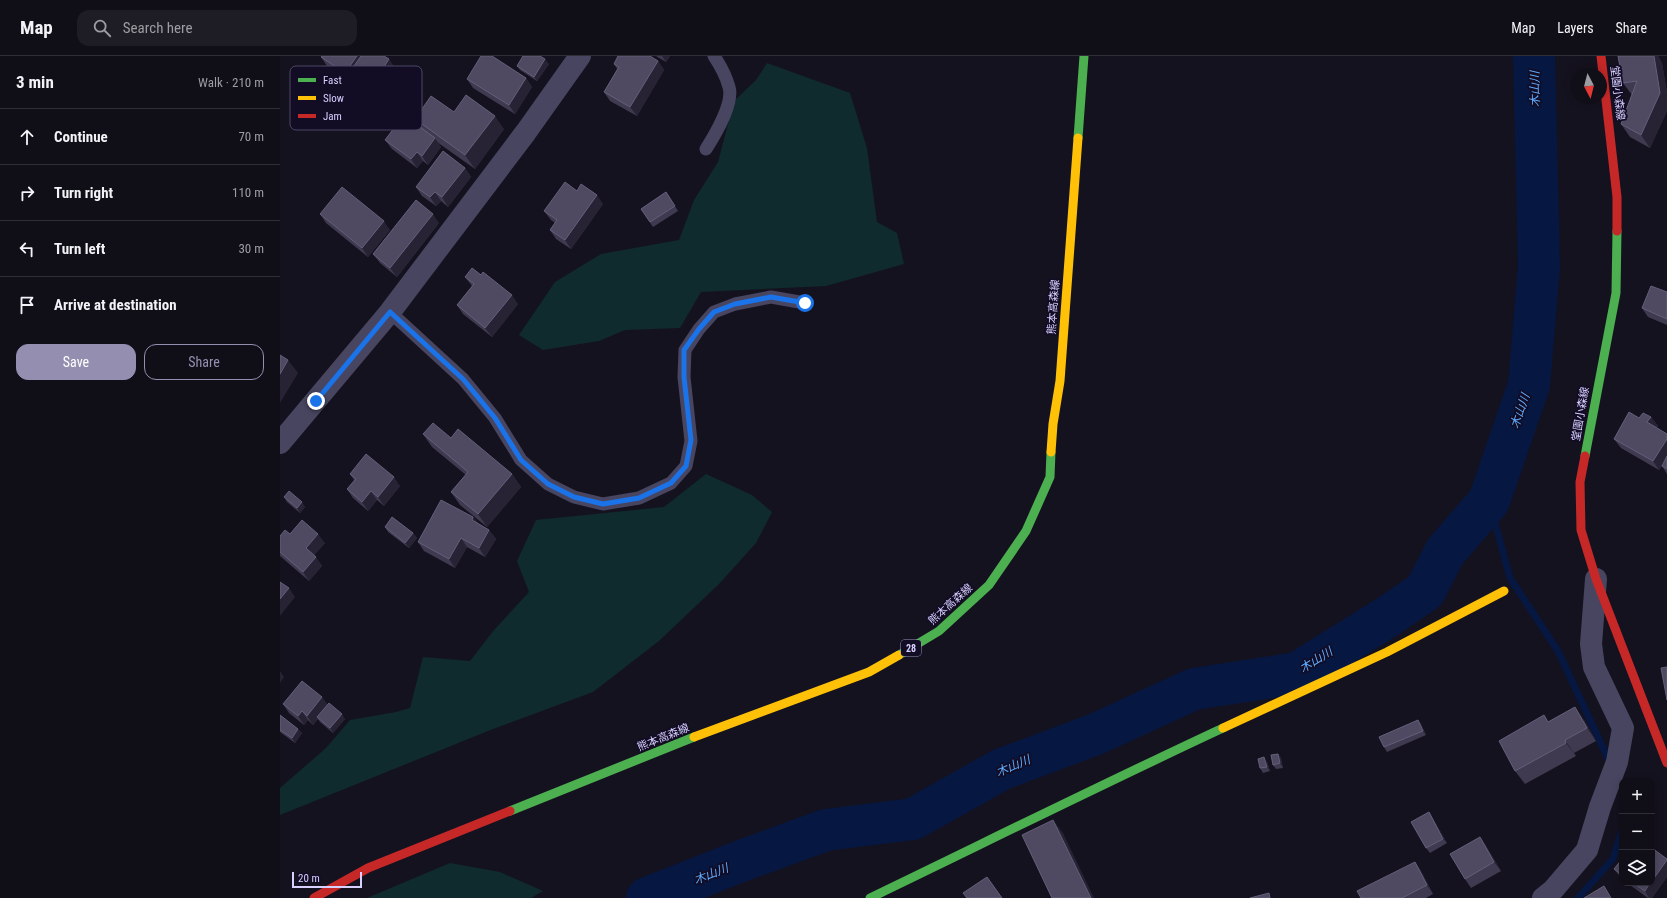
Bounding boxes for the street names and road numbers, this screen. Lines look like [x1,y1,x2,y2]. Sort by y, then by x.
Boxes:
street label: 堂園小森線 [1608,65,1627,121]
street label: 熊本高森線 [1045,279,1062,335]
street label: 堂園小森線 [1569,386,1592,442]
street label: 熊本高森線 [926,581,975,628]
road number: 28 [901,640,921,656]
street label: 熊本高森線 [635,721,691,754]

